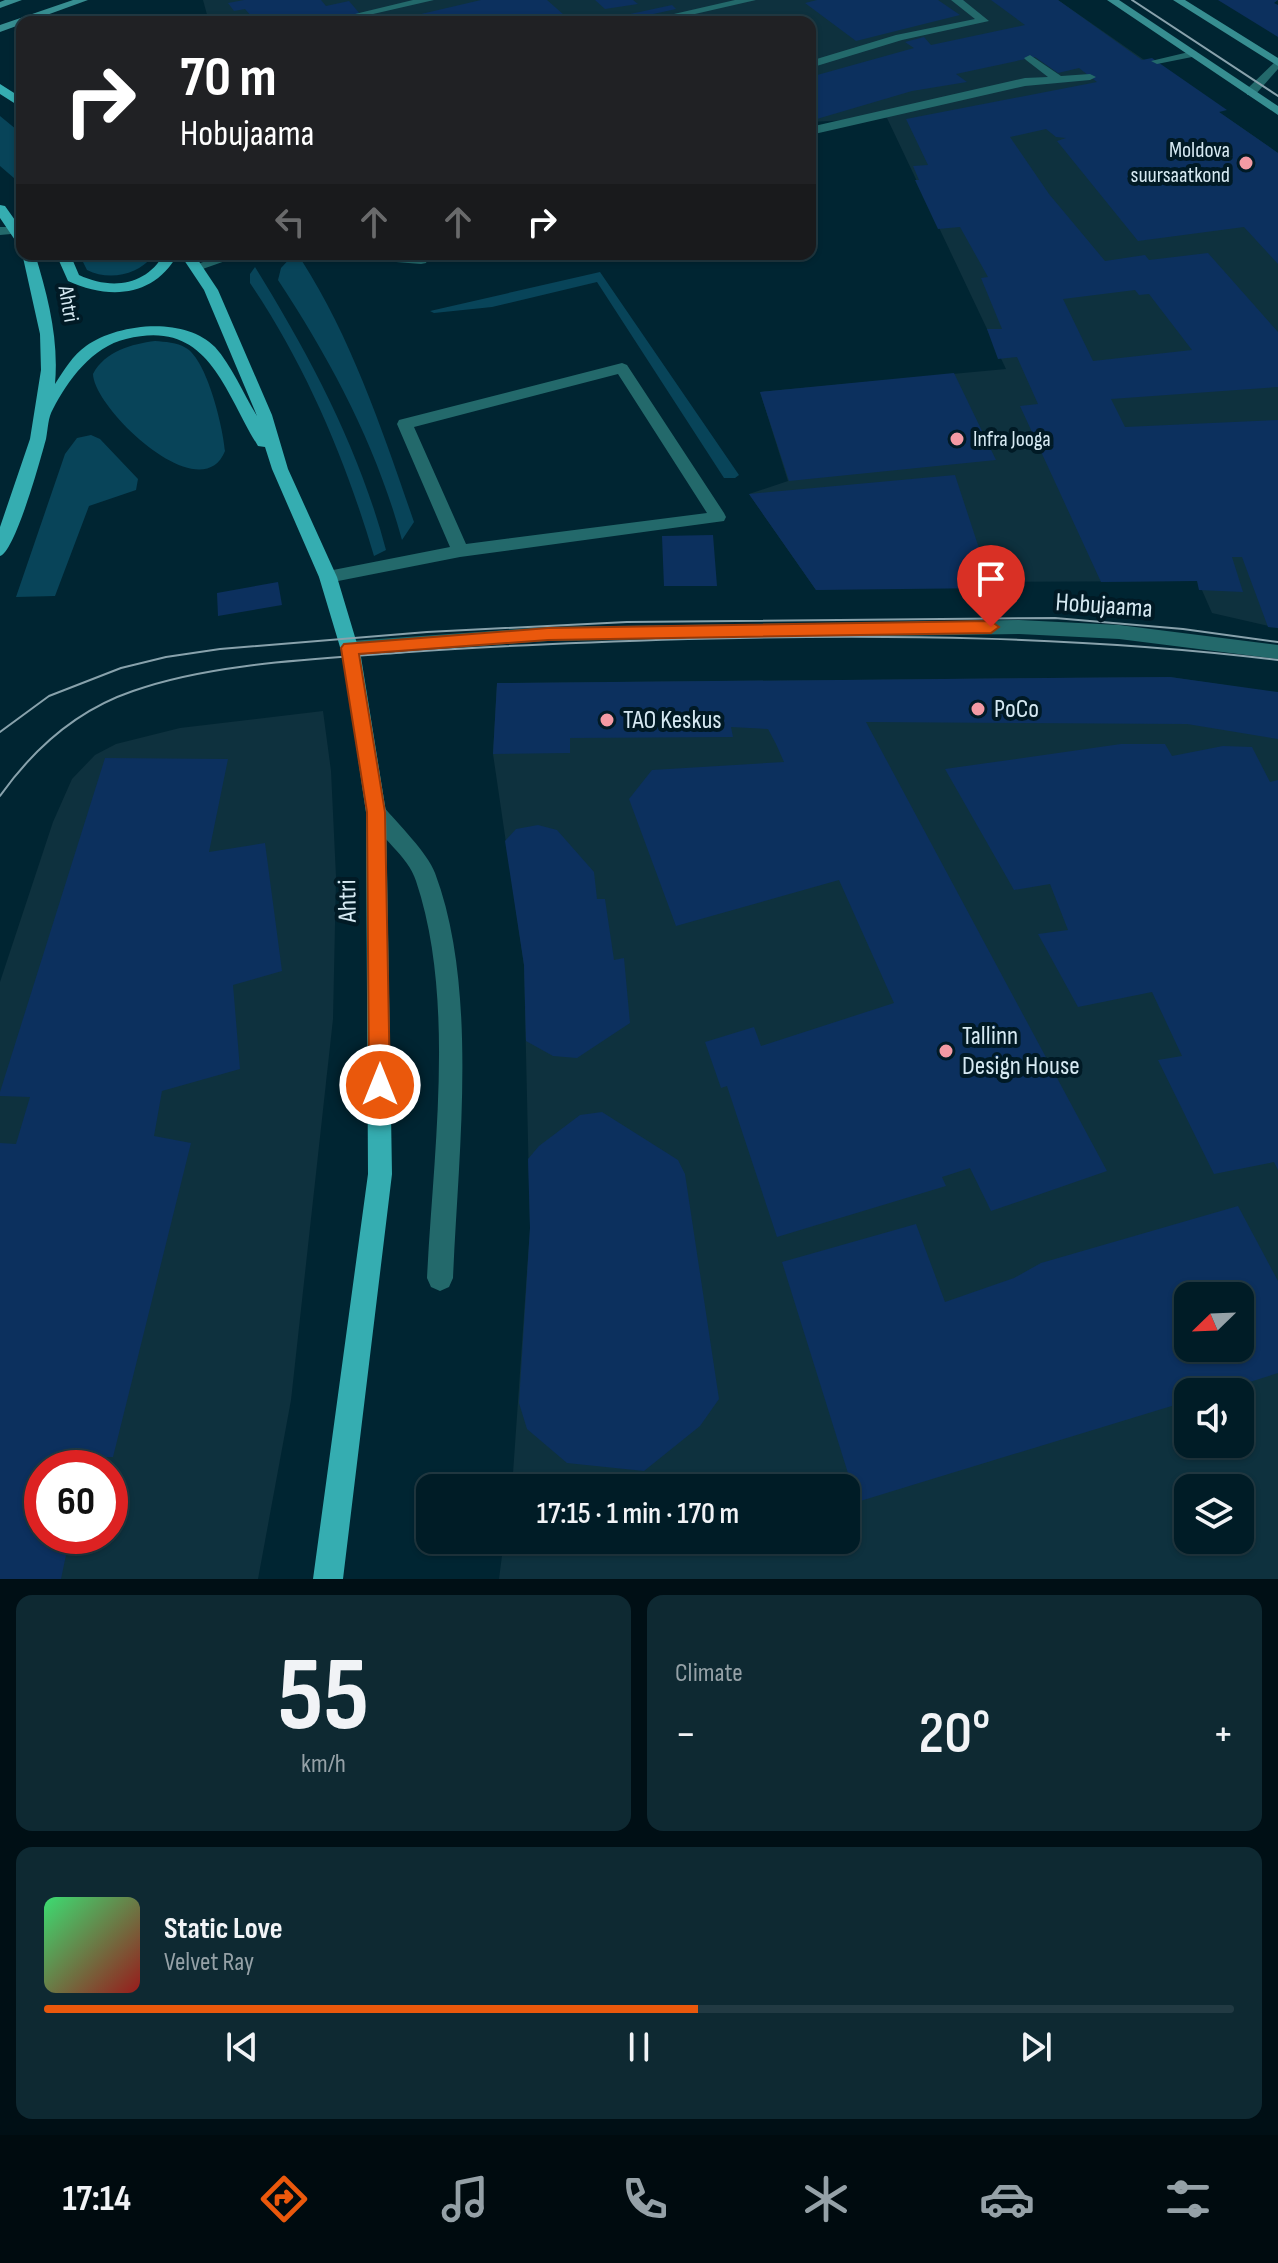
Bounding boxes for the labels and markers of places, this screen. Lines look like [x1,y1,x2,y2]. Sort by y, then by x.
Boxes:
place label: Moldova suursaatkond [1130,137,1230,189]
marker: Moldova suursaatkond [1237,154,1255,172]
place label: Infra Jooga [973,426,1051,453]
marker: Infra Jooga [948,430,966,448]
pin [957,545,1025,627]
place label: PoCo [994,694,1039,725]
marker: PoCo [969,700,987,718]
place label: TAO Keskus [623,705,722,736]
marker: TAO Keskus [598,711,616,729]
place label: Tallinn Design House [962,1021,1080,1082]
marker: Tallinn Design House [937,1042,955,1060]

